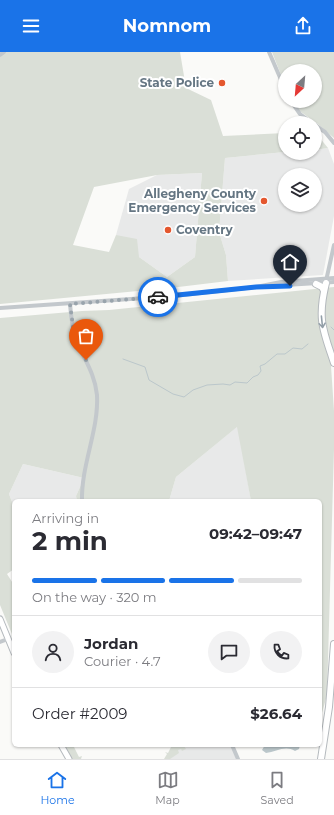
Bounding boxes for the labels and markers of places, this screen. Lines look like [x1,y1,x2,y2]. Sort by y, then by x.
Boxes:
place label: State Police [140,75,214,90]
marker: State Police [217,78,227,88]
place label: Allegheny County Emergency Services [128,186,257,215]
marker: Allegheny County Emergency Services [259,196,269,206]
place label: Coventry [176,222,233,237]
marker: Coventry [163,225,173,235]
pin [273,245,307,286]
pin [69,319,103,360]

